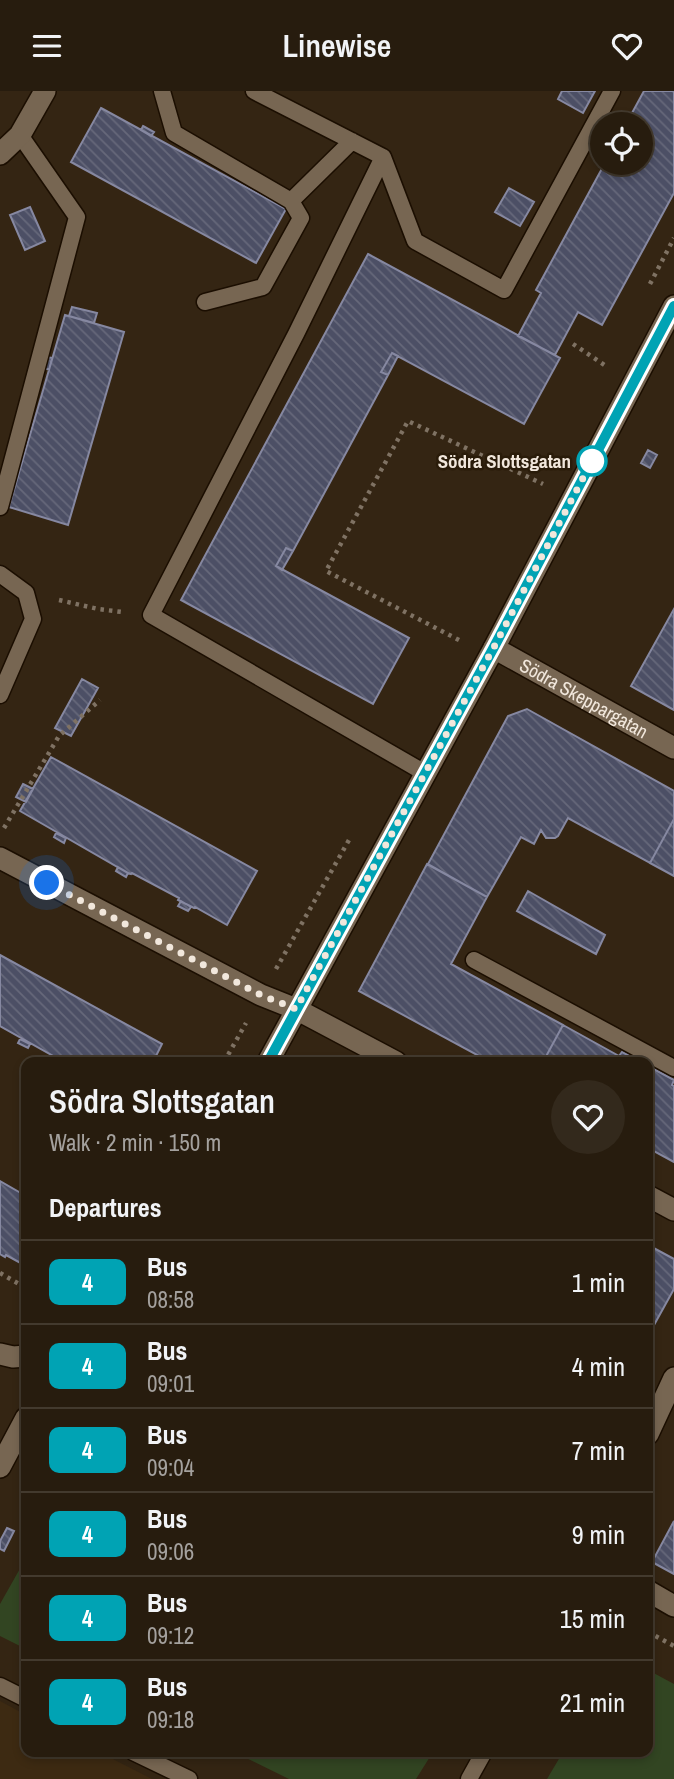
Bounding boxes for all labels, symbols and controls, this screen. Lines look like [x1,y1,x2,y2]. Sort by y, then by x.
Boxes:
text: Linewise [283,24,391,67]
icon: menu [28,27,66,65]
icon: heart [608,27,646,65]
map controls [590,112,653,175]
button: locate [590,112,653,175]
marker: Södra Slottsgatan [577,446,607,476]
place label: Södra Slottsgatan [438,448,571,474]
street label: Södra Skeppargatan [515,652,653,744]
your location [29,865,64,900]
text: Södra Slottsgatan [49,1079,275,1123]
button: heart [551,1080,625,1154]
text: Walk · 2 min · 150 m [49,1127,221,1158]
text: Departures [49,1190,162,1225]
text: Bus [147,1249,187,1284]
text: 1 min [572,1265,625,1300]
text: 4 [82,1266,93,1298]
text: 08:58 [147,1284,194,1315]
text: Bus [147,1333,187,1368]
text: 4 min [572,1349,625,1384]
text: 4 [82,1350,93,1382]
text: 09:01 [147,1368,194,1399]
text: Bus [147,1417,187,1452]
text: 7 min [572,1433,625,1468]
text: 4 [82,1434,93,1466]
text: 09:04 [147,1452,194,1483]
text: Bus [147,1501,187,1536]
text: 9 min [572,1517,625,1552]
text: 4 [82,1518,93,1550]
text: 09:06 [147,1536,194,1567]
text: Bus [147,1585,187,1620]
text: 15 min [560,1601,625,1636]
text: 4 [82,1602,93,1634]
text: 09:12 [147,1620,194,1651]
text: Bus [147,1669,187,1704]
text: 21 min [560,1685,625,1720]
text: 4 [82,1686,93,1718]
text: 09:18 [147,1704,194,1735]

